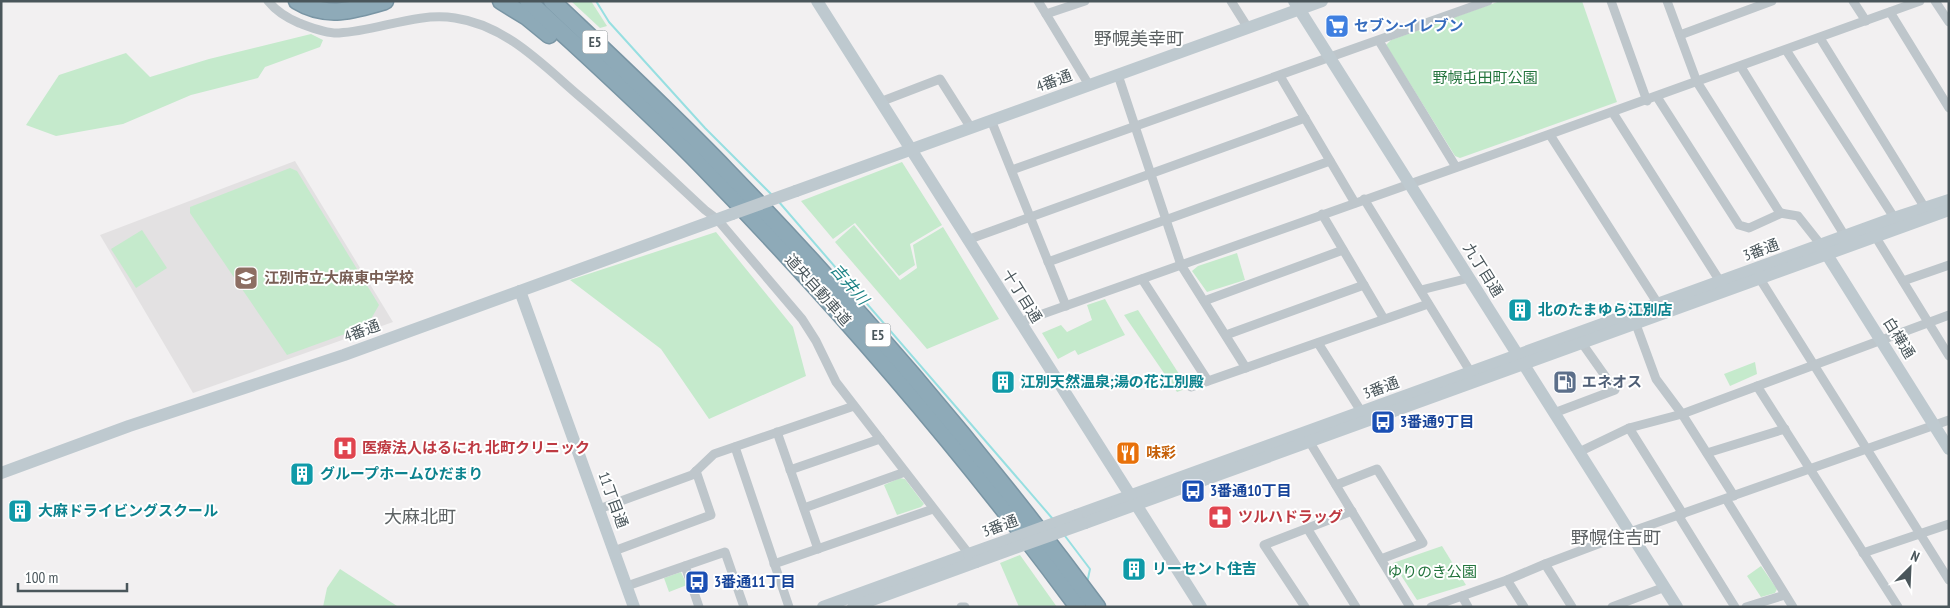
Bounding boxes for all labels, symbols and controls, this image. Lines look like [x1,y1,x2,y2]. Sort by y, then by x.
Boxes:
supermarket icon: セブン-イレブン [1324,13,1350,39]
place label: セブン-イレブン [1354,16,1463,35]
district label: 野幌美幸町 [1094,27,1184,50]
road number: E5 [582,31,608,54]
street label: 4番通 [1033,65,1074,96]
park label: 野幌屯田町公園 [1432,68,1538,87]
street label: 3番通 [1740,234,1781,265]
street label: 九丁目通 [1459,239,1507,300]
street label: 道央自動車道 [781,250,856,329]
water label: 吉井川 [827,259,875,310]
school or university icon: 江別市立大麻東中学校 [233,265,259,291]
street label: 十丁目通 [998,265,1046,326]
place label: 江別市立大麻東中学校 [264,268,414,287]
building icon: 北のたまゆら江別店 [1507,297,1533,323]
place label: 北のたまゆら江別店 [1538,300,1673,319]
street label: 白樺通 [1879,314,1919,362]
street label: 4番通 [341,315,382,346]
road number: E5 [866,324,890,346]
building icon: 江別天然温泉;湯の花江別殿 [990,369,1016,395]
fuel station icon: エネオス [1552,369,1578,395]
place label: 江別天然温泉;湯の花江別殿 [1020,372,1204,391]
street label: 3番通 [1360,372,1401,403]
place label: エネオス [1582,372,1642,391]
bus stop icon: 3番通9丁目 [1370,409,1396,435]
place label: 3番通9丁目 [1400,412,1474,431]
hospital icon: 医療法人はるにれ 北町クリニック [332,435,358,461]
place label: 医療法人はるにれ 北町クリニック [362,438,590,457]
restaurant icon: 味彩 [1115,440,1141,466]
place label: 味彩 [1146,443,1176,462]
building icon: グループホームひだまり [289,461,315,487]
place label: グループホームひだまり [320,464,483,483]
street label: 11丁目通 [595,469,632,531]
bus stop icon: 3番通10丁目 [1180,478,1206,504]
place label: 3番通10丁目 [1210,481,1292,500]
building icon: 大麻ドライビングスクール [7,498,33,524]
place label: 大麻ドライビングスクール [38,501,218,520]
pharmacy icon: ツルハドラッグ [1207,504,1233,530]
district label: 大麻北町 [384,505,456,528]
place label: ツルハドラッグ [1238,507,1343,526]
street label: 3番通 [979,510,1020,541]
district label: 野幌住吉町 [1571,526,1661,549]
north arrow [1885,543,1935,593]
text: N [1908,546,1922,566]
building icon: リーセント住吉 [1121,556,1147,582]
place label: リーセント住吉 [1152,559,1257,578]
scale bar [18,560,126,592]
park label: ゆりのき公園 [1387,562,1477,581]
text: 100 m [25,568,58,587]
bus stop icon: 3番通11丁目 [684,569,710,595]
place label: 3番通11丁目 [714,572,796,591]

